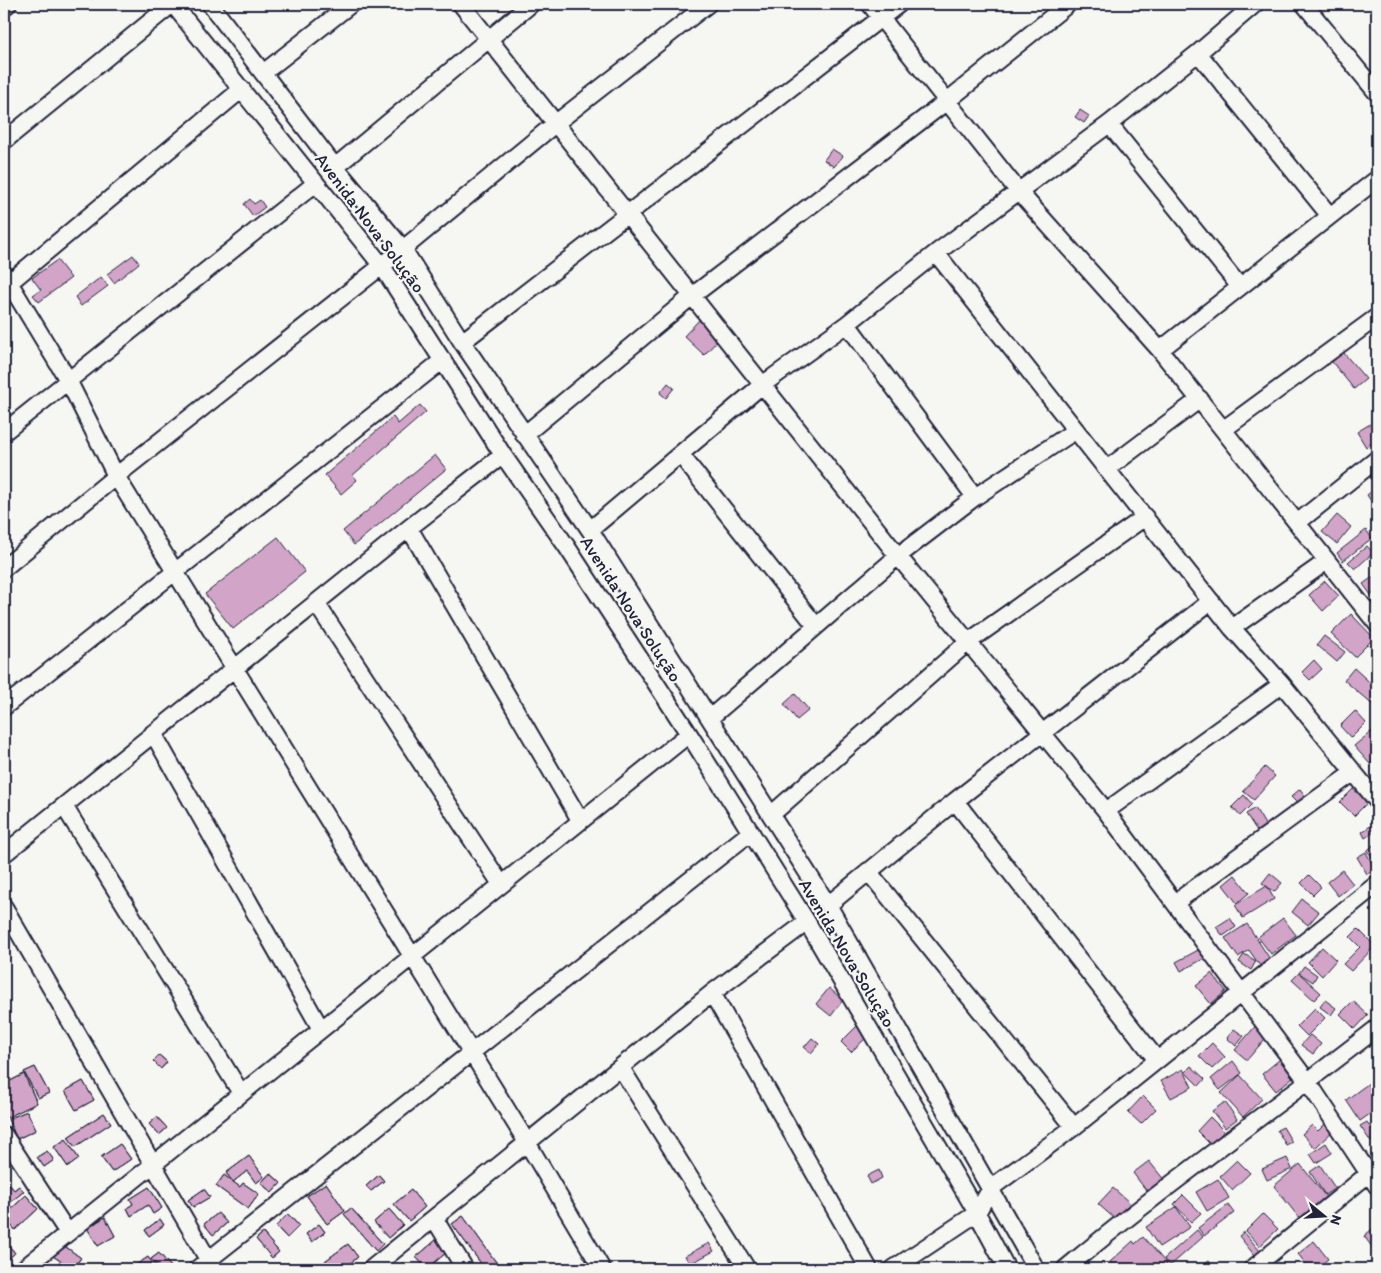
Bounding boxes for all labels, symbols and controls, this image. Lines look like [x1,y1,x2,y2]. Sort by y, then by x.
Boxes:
street label: Avenida Nova Solução [310,149,430,297]
street label: Avenida Nova Solução [576,532,686,686]
street label: Avenida Nova Solução [794,875,900,1031]
north arrow [1298,1190,1348,1240]
text: N [1326,1213,1345,1227]

